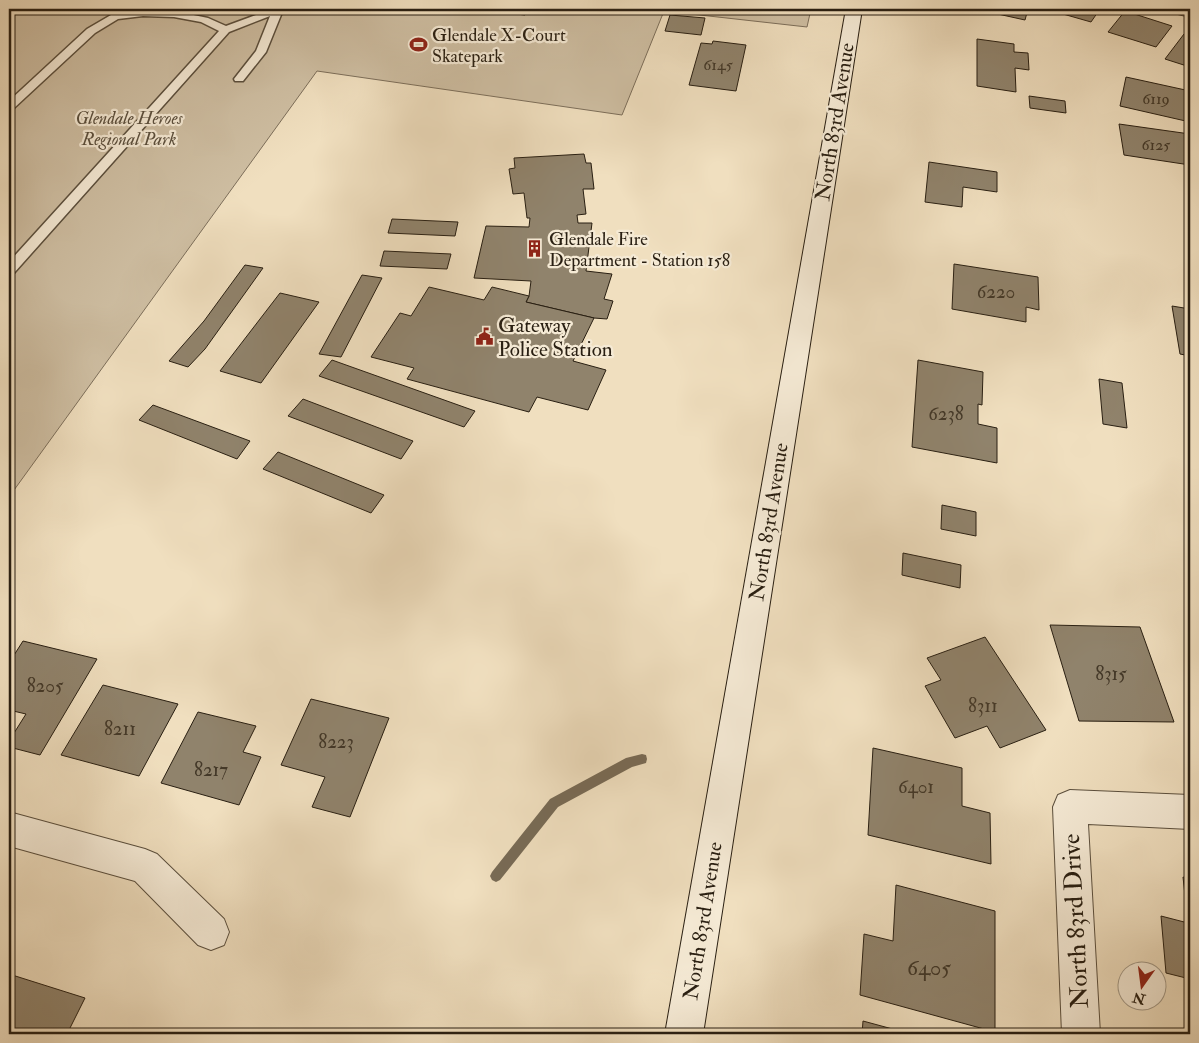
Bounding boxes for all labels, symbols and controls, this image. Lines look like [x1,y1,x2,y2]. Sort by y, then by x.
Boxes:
place label: Glendale X-Court Skatepark [432,24,566,68]
sports icon: Glendale X-Court Skatepark [408,35,428,55]
street label: North 83rd Avenue [809,41,861,203]
house number: 6145 [703,55,733,75]
house number: 6119 [1142,89,1170,109]
park label: Glendale Heroes Regional Park [76,107,183,151]
house number: 6125 [1142,135,1170,155]
place label: Glendale Fire Department - Station 158 [549,228,730,272]
building icon: Glendale Fire Department - Station 158 [525,239,545,259]
house number: 6220 [977,280,1015,304]
place label: Gateway Police Station [498,312,613,363]
public building icon: Gateway Police Station [474,327,494,347]
house number: 6238 [928,402,964,426]
street label: North 83rd Avenue [743,441,795,603]
house number: 8315 [1095,662,1127,686]
house number: 8205 [27,674,64,698]
house number: 8311 [968,694,998,718]
house number: 8211 [104,717,136,741]
house number: 8223 [318,730,354,754]
house number: 8217 [194,758,228,782]
house number: 6401 [898,775,934,799]
street label: North 83rd Drive [1056,833,1096,1009]
street label: North 83rd Avenue [677,840,729,1002]
house number: 6405 [907,954,951,982]
north arrow [1116,960,1166,1010]
text: N [1130,988,1148,1008]

